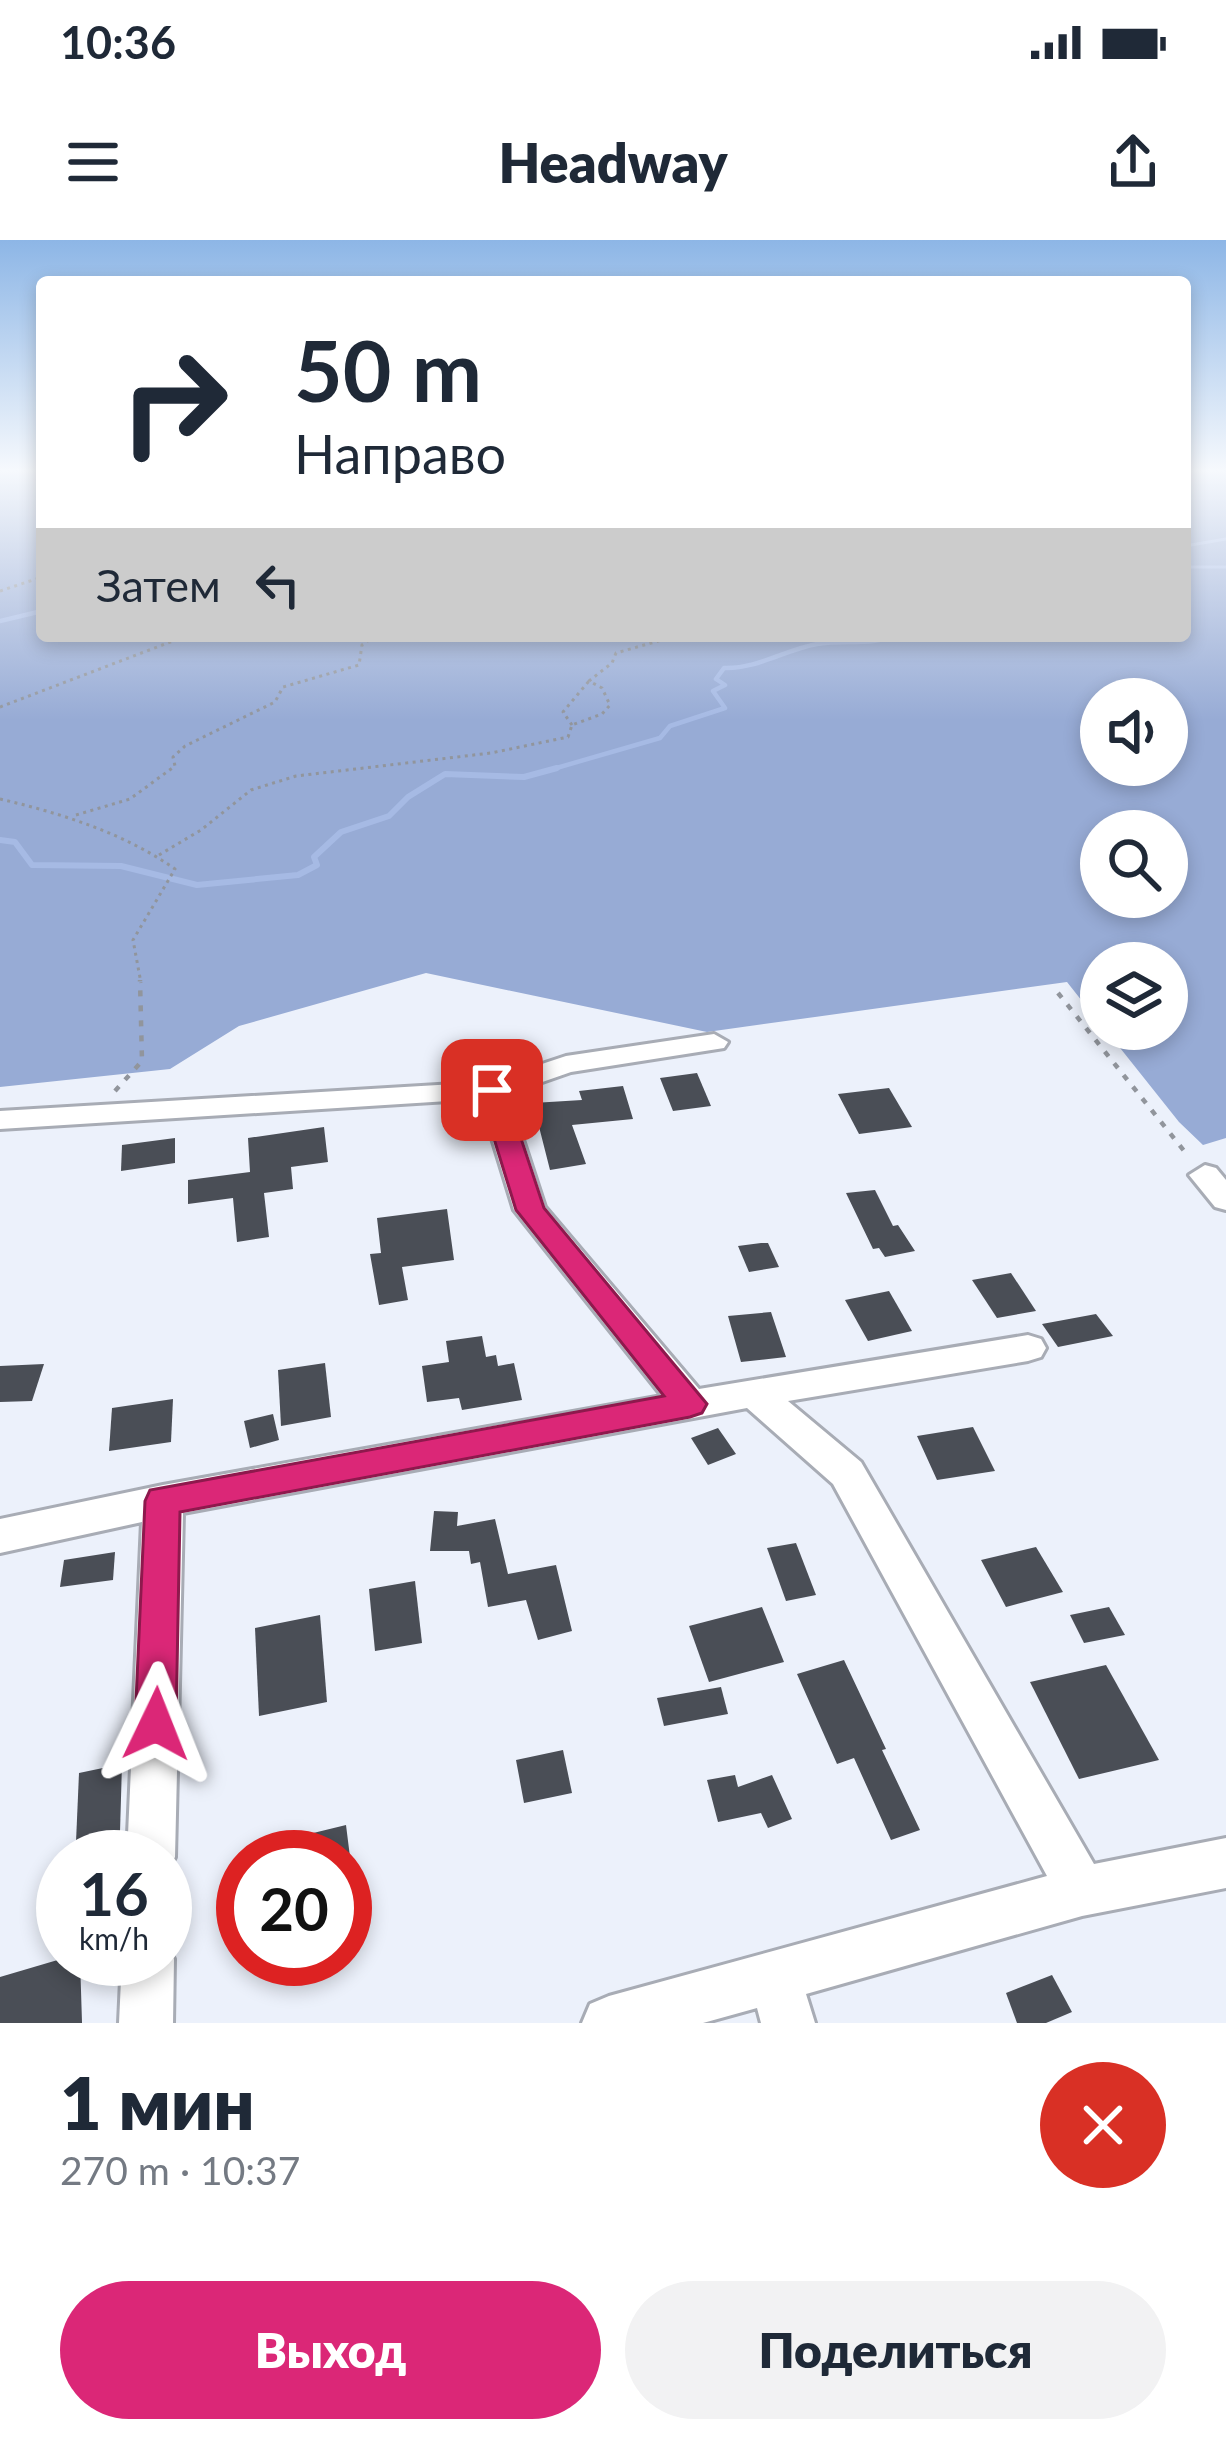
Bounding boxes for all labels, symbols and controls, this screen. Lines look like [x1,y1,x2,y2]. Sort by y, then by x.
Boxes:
text: 10:36 [60,15,176,69]
icon: menu [60,129,126,195]
icon: share [1100,129,1166,195]
text: Headway [498,130,728,195]
text: 50 m [294,319,482,420]
icon: right [96,324,252,480]
text: Направо [294,421,506,486]
icon: left [245,552,311,618]
text: Затем [96,558,221,612]
map controls [1080,678,1188,1050]
button: sound [1080,678,1188,786]
button: search [1080,810,1188,918]
button: layers [1080,942,1188,1050]
pin [441,1039,543,1141]
icon: arrive [459,1057,525,1123]
position arrow [93,1661,219,1787]
speed limit sign: 20 [216,1830,372,1986]
text: 16 [79,1857,149,1929]
text: km/h [79,1920,149,1956]
text: 1 мин [60,2059,255,2145]
button: close [1040,2062,1166,2188]
text: 270 m · 10:37 [60,2147,300,2193]
button: Выход [60,2281,601,2419]
button: Поделиться [625,2281,1166,2419]

